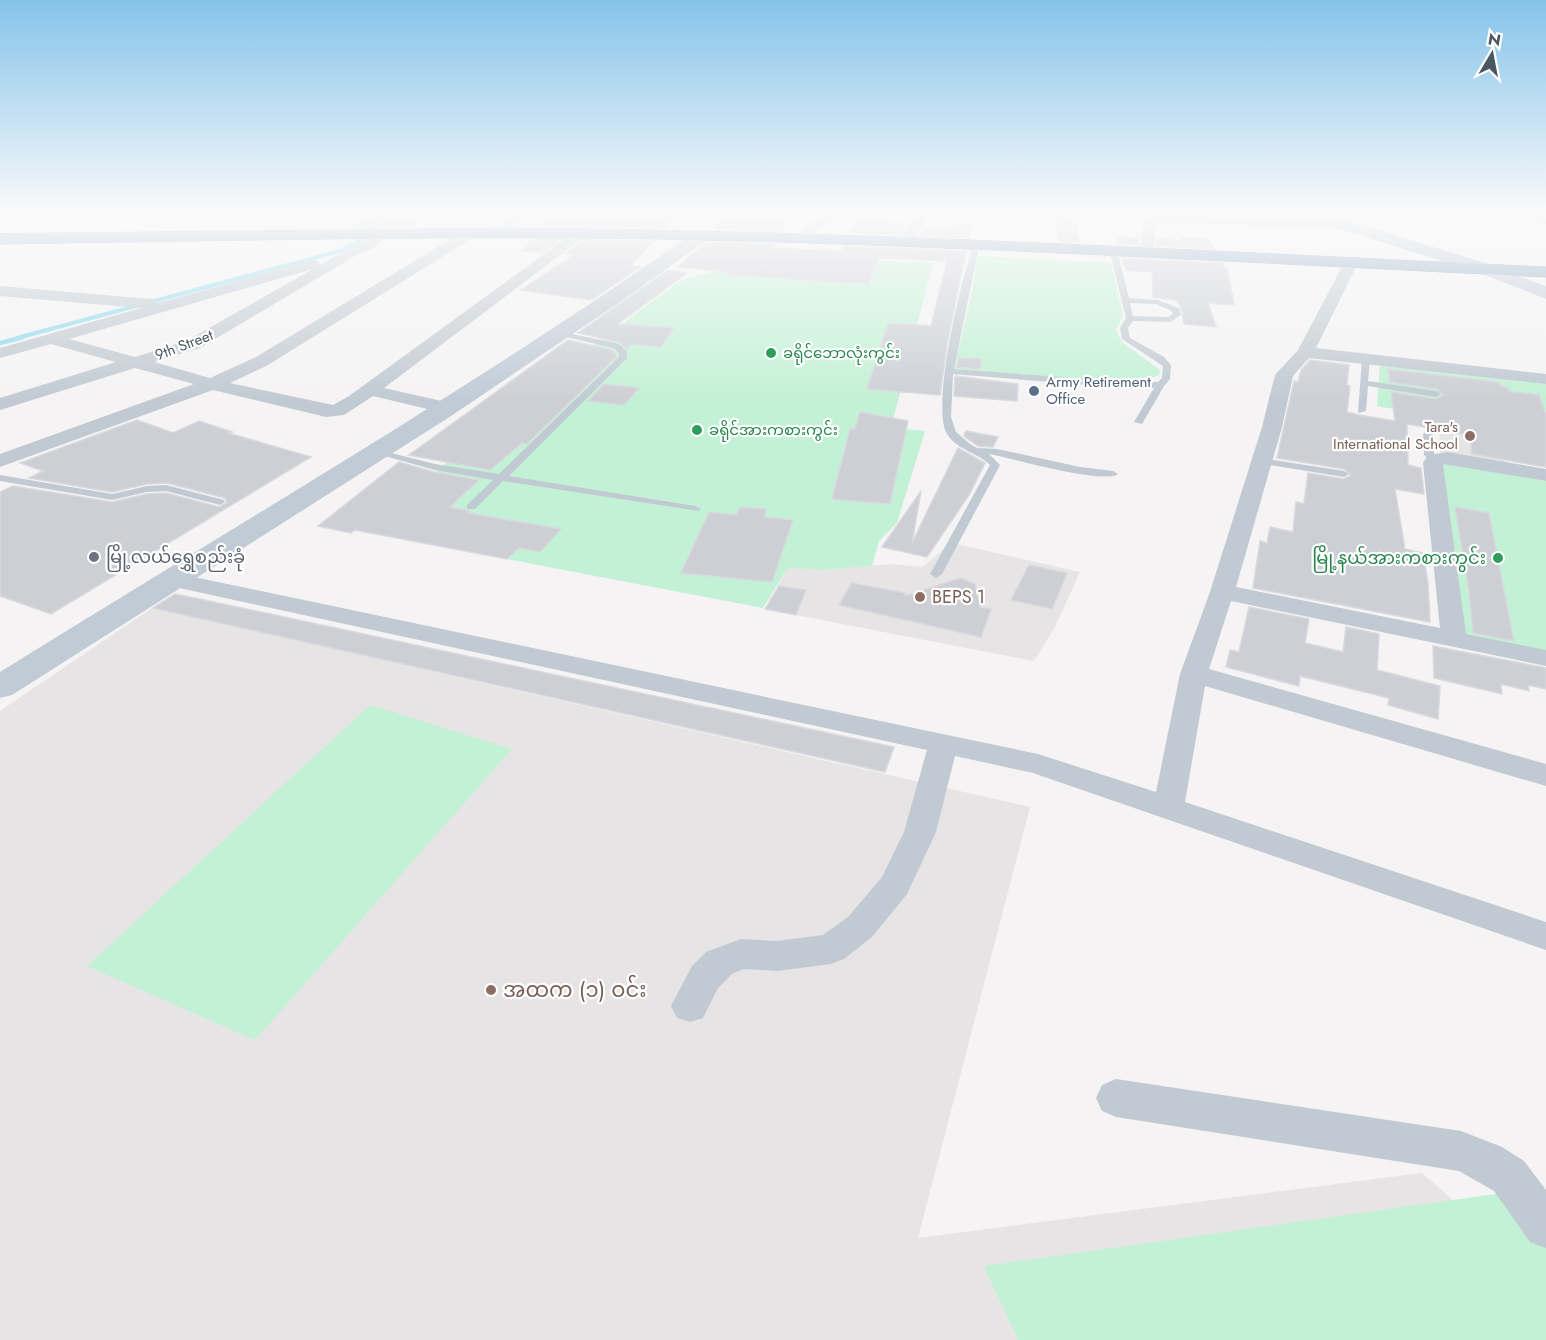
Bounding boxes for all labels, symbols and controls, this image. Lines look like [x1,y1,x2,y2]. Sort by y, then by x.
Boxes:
north arrow [1462,24,1522,84]
text: N [1486,27,1503,52]
street label: 9th Street [152,324,217,366]
place label: ခရိုင်ဘောလုံးကွင်း [783,342,900,365]
marker: ခရိုင်ဘောလုံးကွင်း [764,346,778,360]
place label: Army Retirement Office [1046,371,1151,410]
marker: Army Retirement Office [1027,384,1041,398]
place label: Tara's International School [1333,416,1458,455]
place label: ခရိုင်အားကစားကွင်း [709,419,838,442]
marker: ခရိုင်အားကစားကွင်း [690,423,704,437]
marker: Tara's International School [1463,429,1477,443]
place label: မြို့လယ်ရွှေစည်းခုံ [106,543,245,572]
place label: မြို့နယ်အားကစားကွင်း [1312,544,1486,573]
marker: မြို့လယ်ရွှေစည်းခုံ [87,550,101,564]
marker: မြို့နယ်အားကစားကွင်း [1491,551,1505,565]
place label: BEPS 1 [932,584,985,610]
marker: BEPS 1 [913,590,927,604]
place label: အထက (၁) ဝင်း [503,974,646,1005]
marker: အထက (၁) ဝင်း [484,983,498,997]

